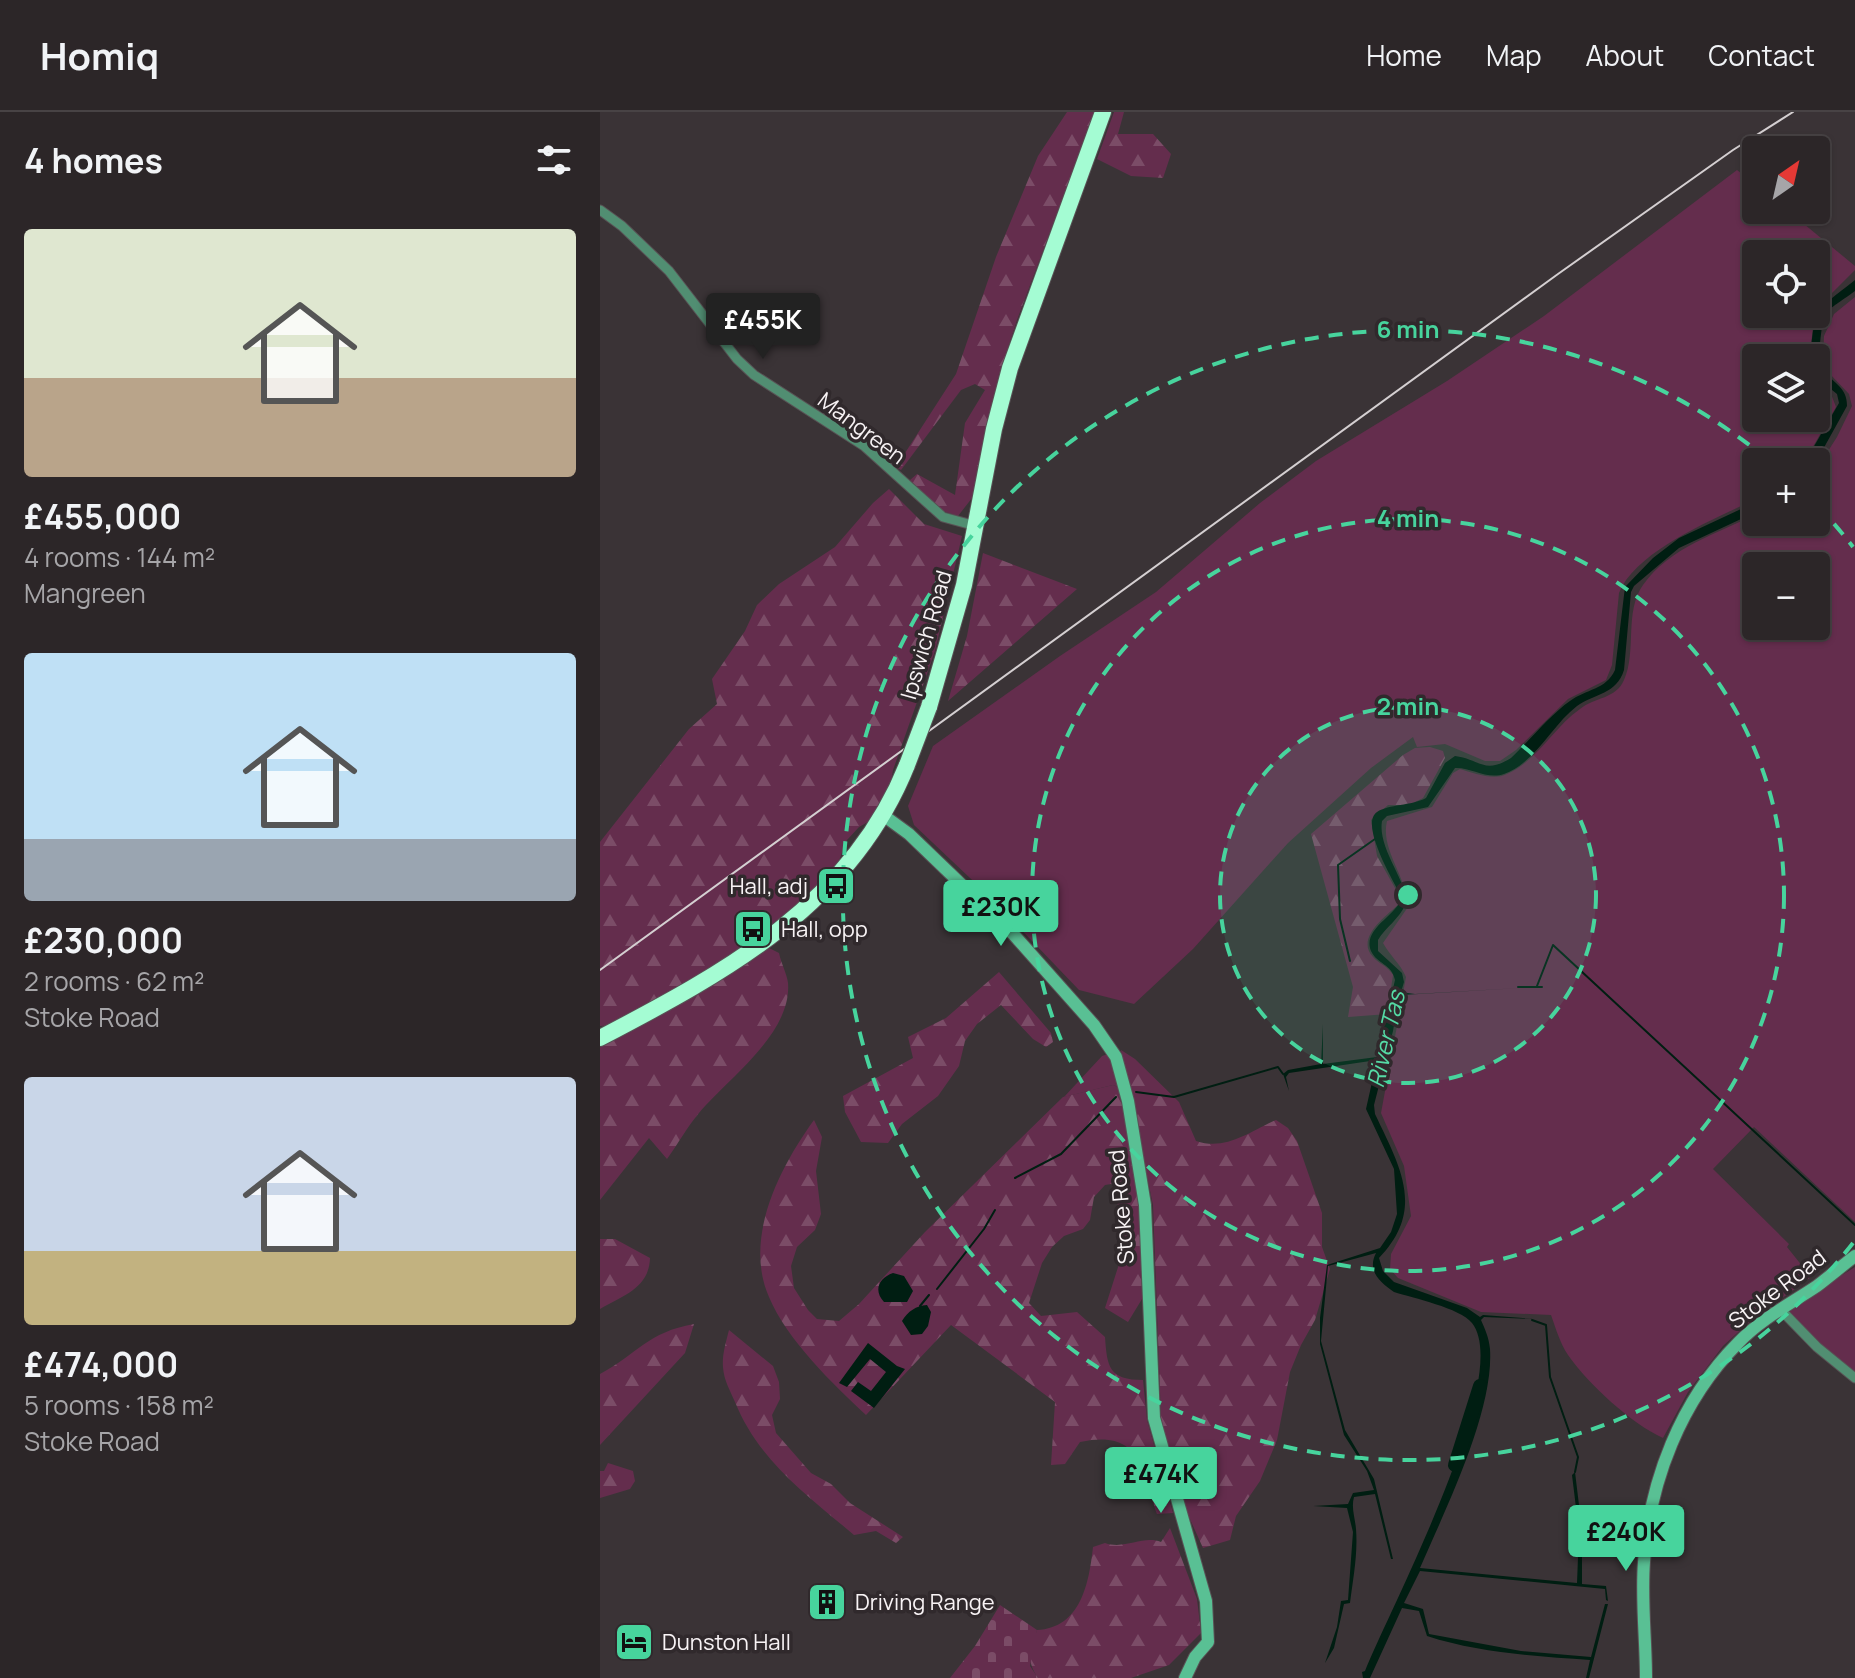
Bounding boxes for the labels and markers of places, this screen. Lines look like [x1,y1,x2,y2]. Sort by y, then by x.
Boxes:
pin: £455K [707,293,819,361]
bus stop icon: Hall, adj [815,865,857,907]
place label: Hall, adj [729,871,808,901]
pin: £230K [945,880,1057,948]
centre of rings [1394,881,1422,909]
bus stop icon: Hall, opp [732,908,774,950]
place label: Hall, opp [781,914,868,944]
pin: £474K [1105,1447,1217,1515]
pin: £240K [1570,1505,1682,1573]
building icon: Driving Range [806,1581,848,1623]
place label: Driving Range [855,1587,995,1617]
hotel icon: Dunston Hall [613,1621,655,1663]
place label: Dunston Hall [662,1627,791,1657]

